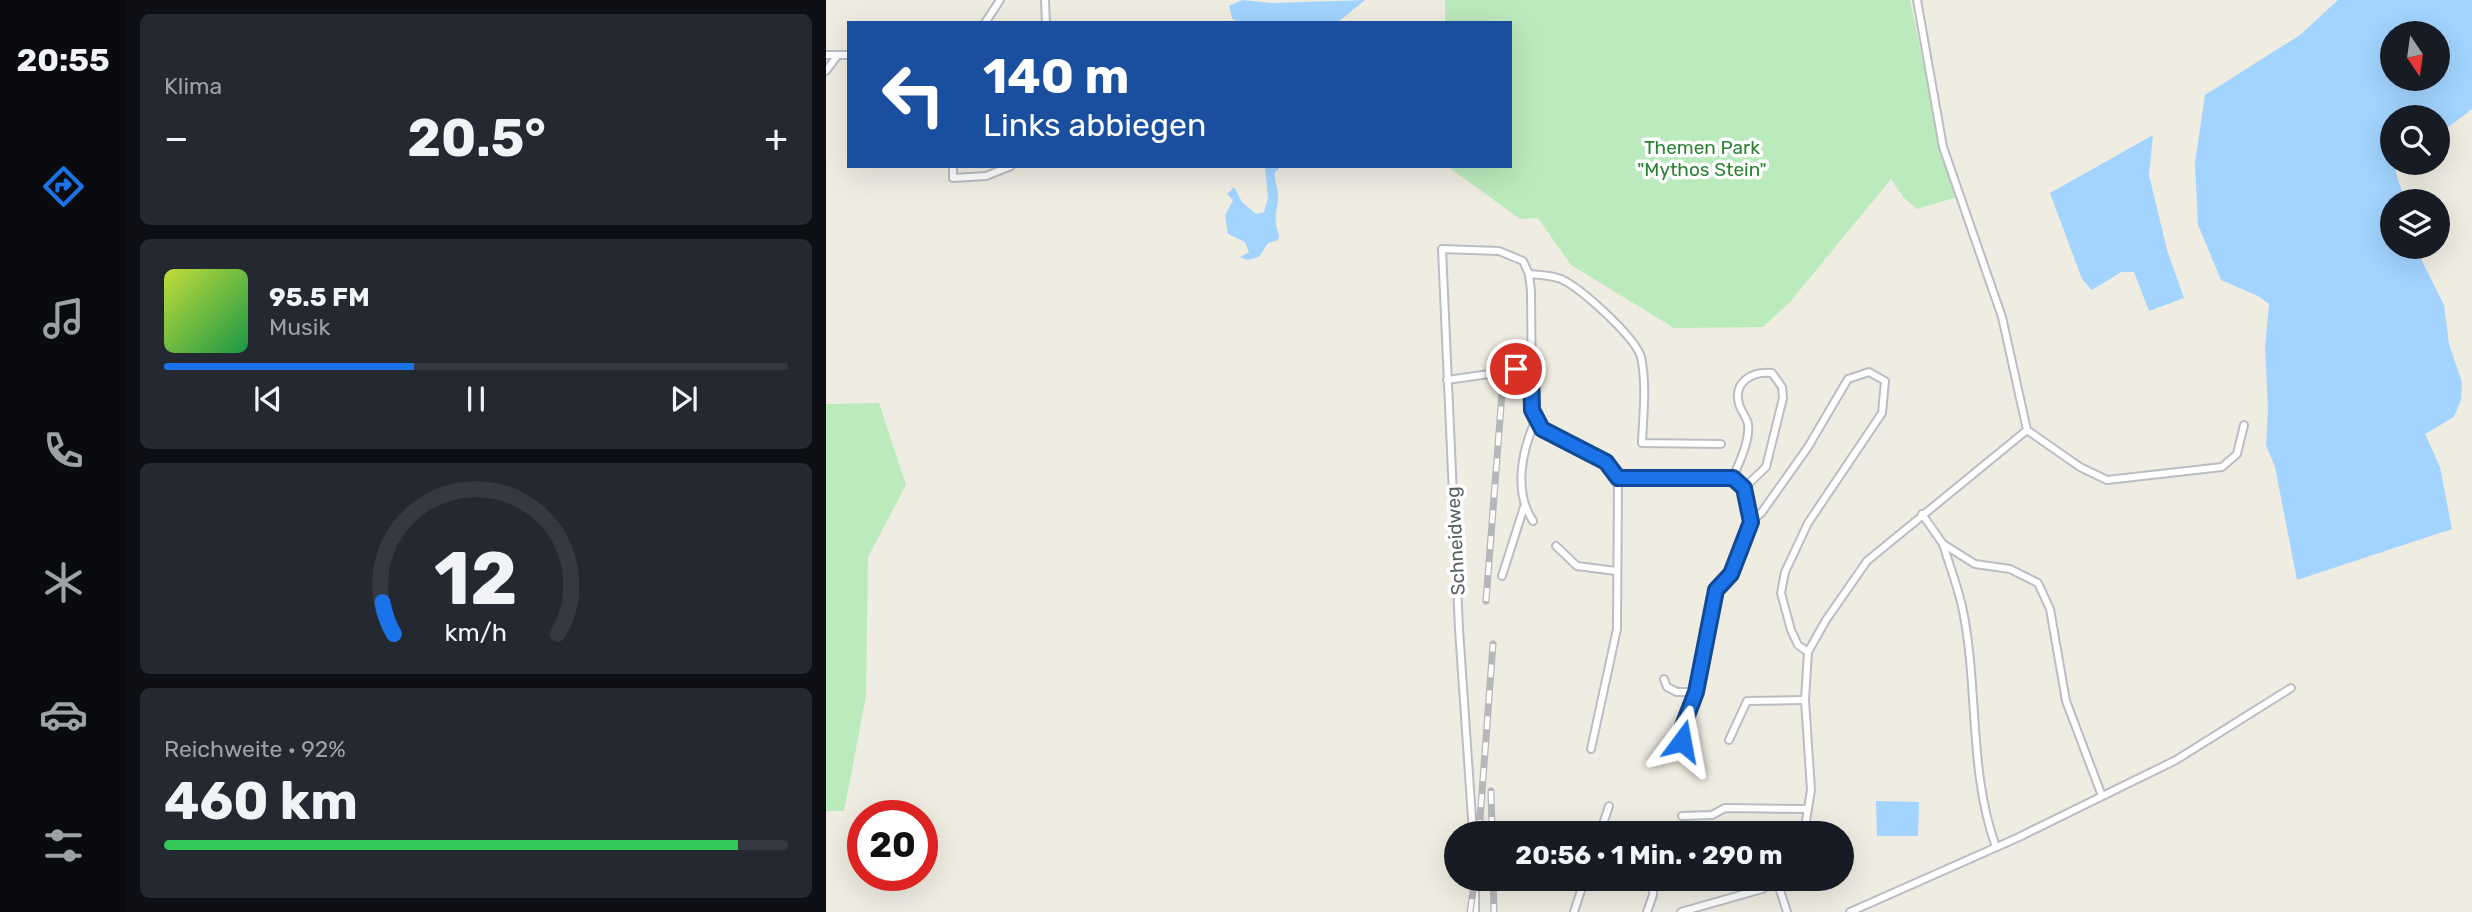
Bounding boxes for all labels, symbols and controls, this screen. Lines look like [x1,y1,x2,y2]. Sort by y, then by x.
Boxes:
north arrow [2380,21,2450,91]
map controls [2380,21,2450,259]
text: 20:55 [16,41,110,79]
text: 140 m [983,47,1129,105]
icon: left [868,49,959,140]
text: Klima [164,72,222,100]
button: search [2380,105,2450,175]
text: Links abbiegen [983,106,1206,144]
text: 20.5° [407,107,546,169]
text: − [164,115,189,161]
text: + [764,115,788,161]
park label: Themen Park "Mythos Stein" [1637,136,1767,181]
icon: directions [39,162,88,211]
button: layers [2380,189,2450,259]
text: 95.5 FM [269,282,370,313]
icon: music [39,294,88,343]
text: Musik [269,313,330,341]
pin [1486,339,1546,399]
icon: arrive [1497,350,1535,388]
icon: previous [249,380,287,418]
icon: pause [457,380,495,418]
icon: next [665,380,703,418]
icon: phone [39,426,88,475]
street label: Schneidweg [1441,486,1470,596]
text: 12 [434,537,518,623]
icon: climate [39,558,88,607]
text: km/h [445,618,507,647]
icon: car [39,690,88,739]
position arrow [1645,704,1719,778]
text: Reichweite · 92% [164,735,346,763]
text: 460 km [164,770,358,832]
speed limit sign: 20 [847,800,938,891]
icon: filters [39,821,88,870]
text: 20:56 · 1 Min. · 290 m [1515,840,1783,871]

